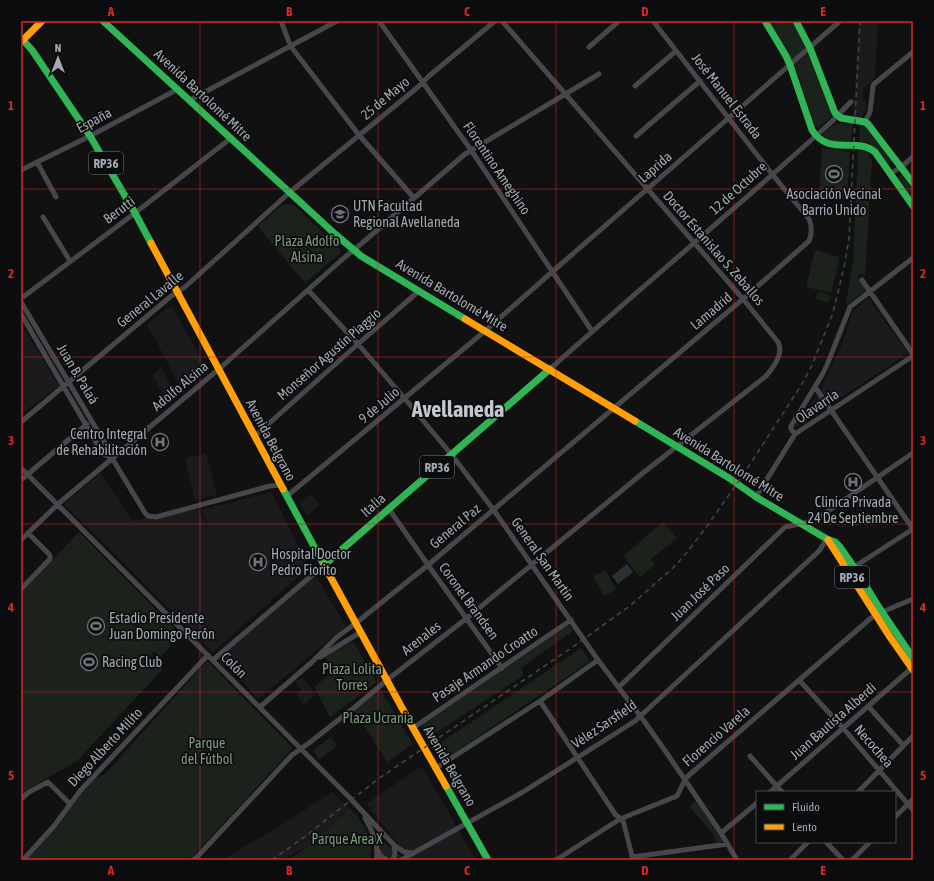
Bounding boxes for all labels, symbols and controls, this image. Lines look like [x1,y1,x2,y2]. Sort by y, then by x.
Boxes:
text: A [107,4,115,19]
text: B [286,4,293,19]
text: C [464,4,470,19]
text: D [641,4,649,19]
text: E [820,4,826,19]
north arrow [38,38,78,78]
text: N [55,42,61,54]
street label: Avenida Bartolomé Mitre [151,46,255,144]
street label: José Manuel Estrada [689,50,765,142]
street label: 25 de Mayo [358,73,412,123]
text: 1 [8,98,14,113]
text: 1 [920,98,926,113]
street label: España [74,104,114,136]
street label: Florentino Ameghino [460,119,534,217]
street label: Laprida [635,148,675,186]
road number: RP36 [89,152,123,174]
street label: 12 de Octubre [706,158,770,218]
sports icon: Asociación Vecinal Barrio Unido [824,164,844,184]
place label: Asociación Vecinal Barrio Unido [786,186,882,218]
street label: Doctor Estanislao S. Zeballos [660,188,768,308]
street label: Berutti [100,193,138,227]
place label: UTN Facultad Regional Avellaneda [353,198,460,230]
school or university icon: UTN Facultad Regional Avellaneda [330,204,350,224]
park label: Plaza Adolfo Alsina [275,233,339,265]
street label: Avenida Bartolomé Mitre [393,255,511,335]
text: 2 [8,266,14,281]
text: 2 [920,266,926,281]
street label: General Lavalle [114,267,186,331]
street label: Lamadrid [687,289,735,333]
street label: Monseñor Agustín Piaggio [274,305,384,403]
street label: Juan B. Palaá [54,341,102,407]
street label: Adolfo Alsina [149,358,211,414]
street label: 9 de Julio [355,383,403,427]
street label: Olavarría [792,386,842,426]
street label: Avenida Belgrano [243,396,299,484]
district label: Avellaneda [411,396,504,422]
street label: Avenida Bartolomé Mitre [671,424,787,504]
place label: Centro Integral de Rehabilitación [56,426,147,458]
hospital icon: Centro Integral de Rehabilitación [150,432,170,452]
text: 3 [8,433,14,448]
text: 3 [920,433,926,448]
road number: RP36 [420,456,454,478]
hospital icon: Clinica Privada 24 De Septiembre [843,472,863,492]
street label: Italia [357,490,389,520]
place label: Clinica Privada 24 De Septiembre [808,494,898,526]
street label: General Paz [426,500,484,552]
street label: General San Martín [508,514,578,604]
place label: Hospital Doctor Pedro Fiorito [271,546,352,578]
hospital icon: Hospital Doctor Pedro Fiorito [248,552,268,572]
street label: Coronel Brandsen [436,560,502,642]
street label: Juan José Paso [667,560,733,624]
road number: RP36 [835,566,869,588]
text: 4 [7,600,14,615]
text: 4 [919,600,926,615]
place label: Estadio Presidente Juan Domingo Perón [109,610,215,642]
sports icon: Estadio Presidente Juan Domingo Perón [86,616,106,636]
street label: Arenales [398,618,444,658]
street label: Pasaje Armando Croatto [429,623,541,705]
street label: Colón [218,649,250,681]
sports icon: Racing Club [79,652,99,672]
place label: Racing Club [102,654,162,670]
park label: Plaza Lolita Torres [322,661,382,693]
street label: Juan Bautista Alberdi [787,679,879,763]
street label: Vélez Sarsfield [569,696,639,752]
street label: Florencio Varela [679,703,753,769]
street label: Diego Alberto Milito [65,704,145,790]
park label: Plaza Ucrania [343,710,413,726]
street label: Necochea [851,721,897,771]
street label: Avenida Belgrano [421,723,479,809]
park label: Parque del Fútbol [181,735,233,767]
text: 5 [8,768,14,783]
text: 5 [920,768,926,783]
legend [756,791,896,843]
text: Fluido [792,800,820,814]
text: Lento [792,820,817,834]
park label: Parque Area X [312,831,383,847]
text: A [107,863,115,878]
text: B [286,863,293,878]
text: C [464,863,470,878]
text: D [641,863,649,878]
text: E [820,863,826,878]

